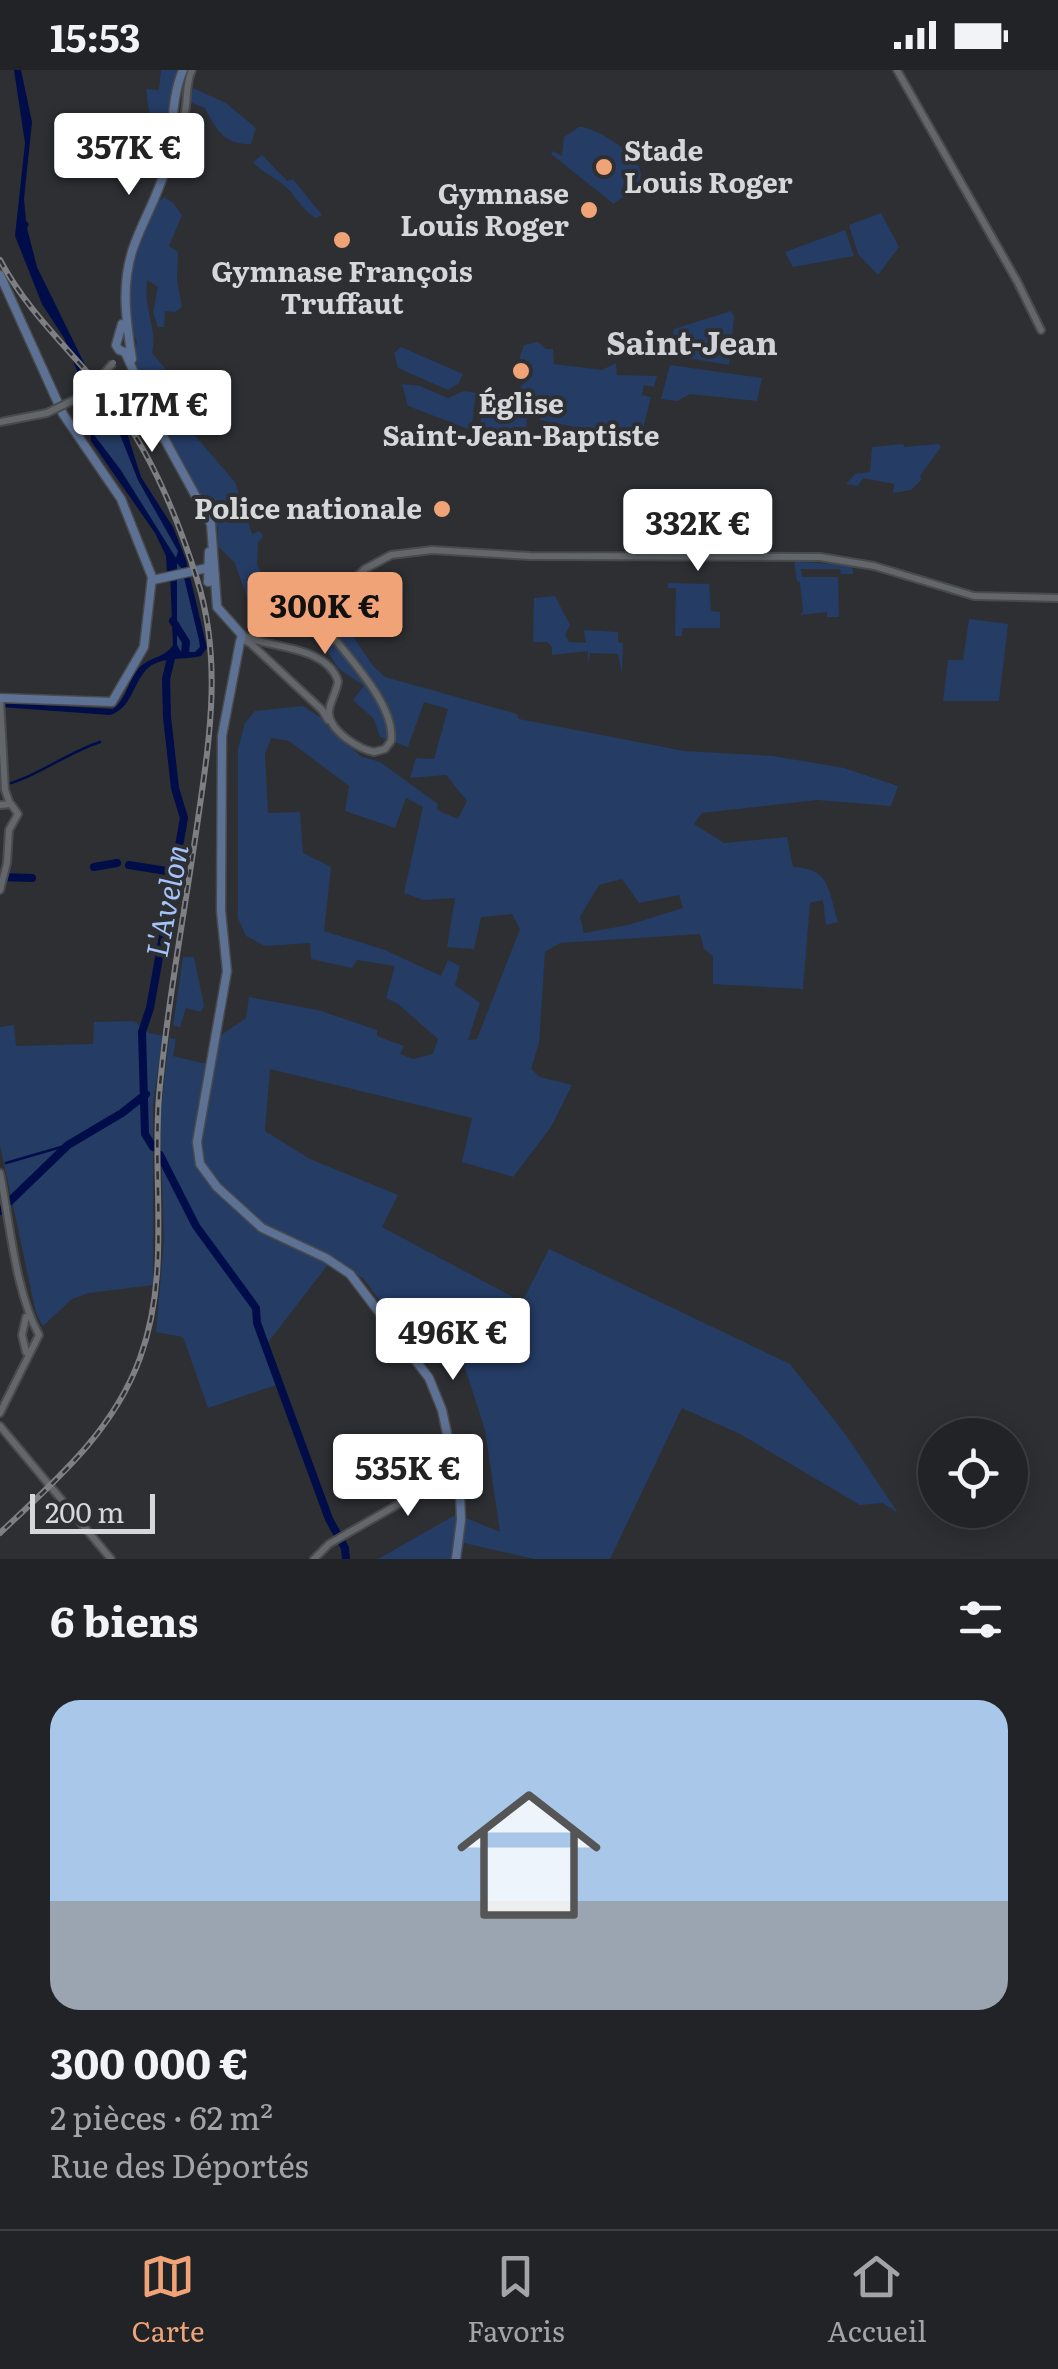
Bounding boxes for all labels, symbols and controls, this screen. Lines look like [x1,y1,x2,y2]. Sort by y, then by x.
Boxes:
text: 15:53 [50,7,140,64]
pin: 357K € [48,113,210,198]
text: 357K € [76,121,182,169]
place label: Stade Louis Roger [624,128,793,202]
marker: Stade Louis Roger [593,156,615,178]
place label: Gymnase Louis Roger [400,171,569,245]
marker: Gymnase Louis Roger [578,199,600,221]
marker: Gymnase François Truffaut [331,229,353,251]
place label: Gymnase François Truffaut [211,249,473,323]
district label: Saint-Jean [606,317,778,365]
marker: Église Saint-Jean-Baptiste [510,360,532,382]
pin: 1.17M € [60,370,244,455]
text: 1.17M € [95,378,209,426]
place label: Église Saint-Jean-Baptiste [383,381,660,455]
place label: Police nationale [194,486,422,528]
pin: 332K € [617,489,779,574]
text: 332K € [645,497,751,545]
marker: Police nationale [431,498,453,520]
pin: 300K € [244,572,406,657]
text: 300K € [269,580,381,628]
water label: L'Avelon [133,840,198,961]
pin: 496K € [372,1298,534,1383]
text: 496K € [398,1306,508,1354]
map controls [918,1418,1028,1528]
button: locate [918,1418,1028,1528]
pin: 535K € [327,1434,489,1519]
text: 535K € [355,1442,461,1490]
scale bar [30,1489,155,1534]
text: 200 m [45,1490,124,1532]
text: 6 biens [50,1588,199,1650]
icon: filters [953,1592,1008,1647]
icon: home [439,1765,619,1945]
text: 300 000 € [50,2030,249,2092]
text: 2 pièces · 62 m² [50,2092,273,2140]
text: Rue des Déportés [50,2140,309,2188]
tab: Carte [131,2249,204,2351]
tab: Favoris [467,2249,565,2351]
tab: Accueil [827,2249,927,2351]

